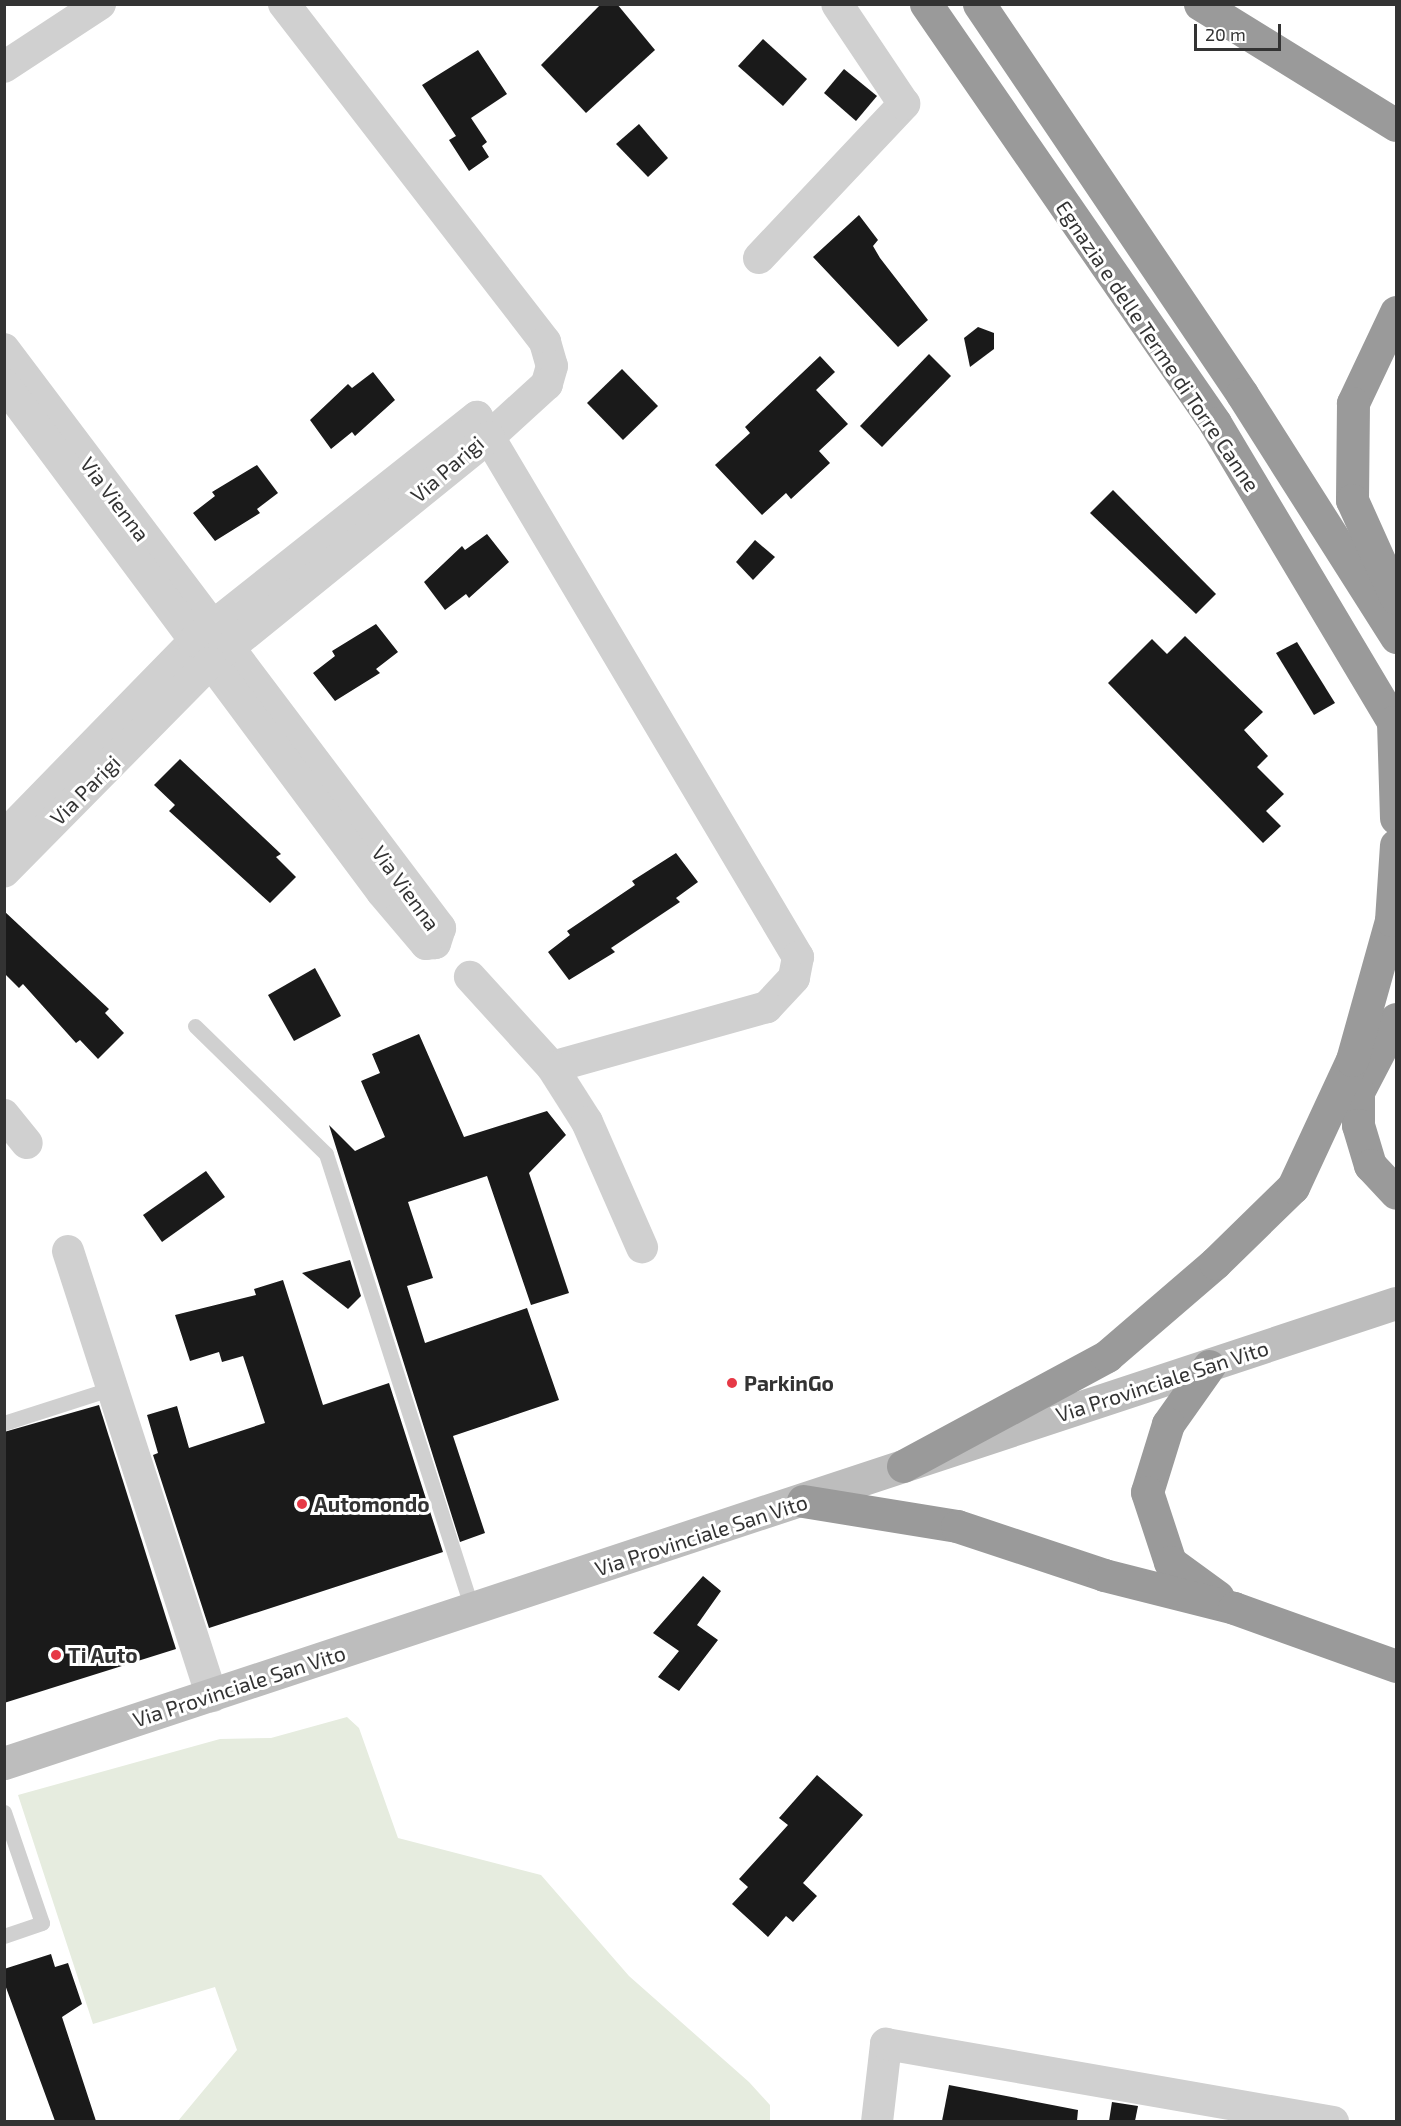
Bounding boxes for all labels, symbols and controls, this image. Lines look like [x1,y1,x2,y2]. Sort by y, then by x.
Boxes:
scale bar [1197,12,1284,50]
text: 20 m [1205,23,1246,45]
street label: Egnazia e delle Terme di Torre Canne [1051,195,1265,497]
street label: Via Parigi [405,430,489,508]
street label: Via Vienna [75,452,155,546]
street label: Via Parigi [45,750,125,830]
street label: Via Vienna [367,840,445,936]
street label: Via Provinciale San Vito [1052,1335,1272,1427]
place label: ParkinGo [744,1370,834,1396]
marker: ParkinGo [725,1376,739,1390]
street label: Via Provinciale San Vito [591,1489,811,1581]
place label: Automondo [314,1491,430,1517]
marker: Automondo [295,1497,309,1511]
street label: Via Provinciale San Vito [129,1640,349,1732]
place label: Ti Auto [68,1642,138,1668]
marker: Ti Auto [49,1648,63,1662]

